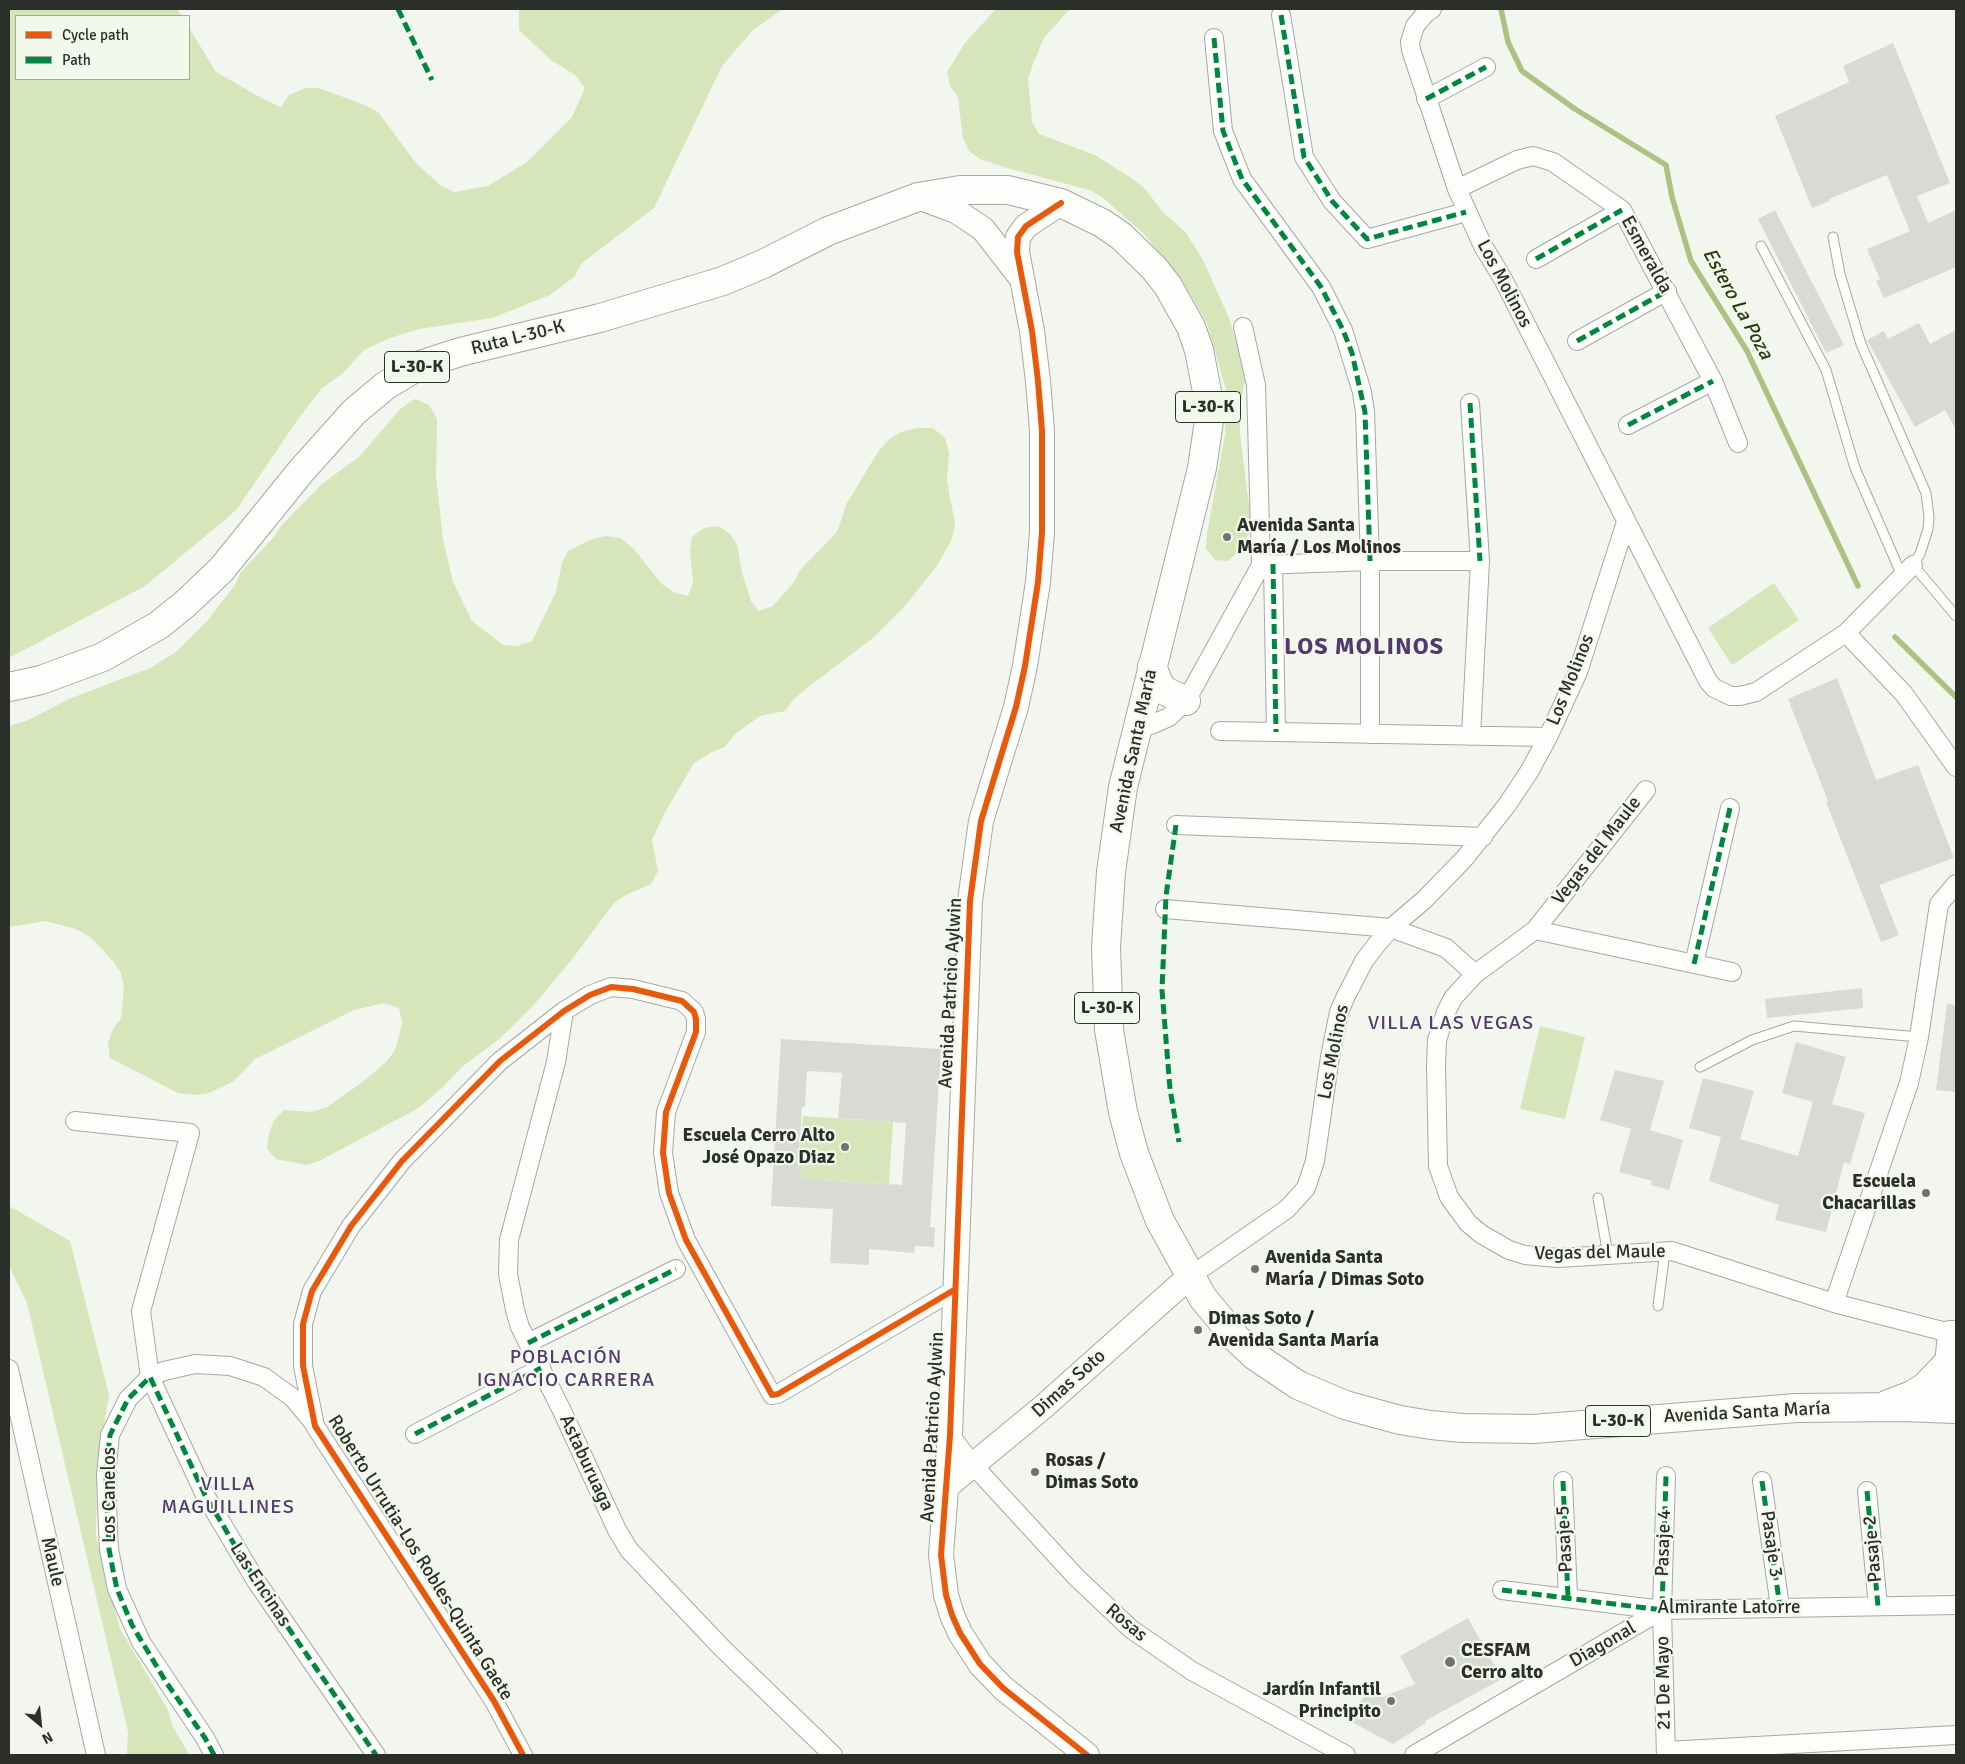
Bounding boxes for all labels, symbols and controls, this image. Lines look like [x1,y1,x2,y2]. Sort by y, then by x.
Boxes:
legend [15,15,190,80]
text: Cycle path [62,26,129,44]
text: Path [62,51,91,69]
street label: Esmeralda [1615,212,1677,298]
street label: Los Molinos [1471,236,1537,332]
water label: Estero La Poza [1697,244,1777,364]
street label: Ruta L-30-K [469,315,567,361]
road number: L-30-K [384,352,450,382]
road number: L-30-K [1176,392,1240,422]
place label: Avenida Santa María / Los Molinos [1237,515,1401,559]
marker: Avenida Santa María / Los Molinos [1221,531,1233,543]
street label: Los Molinos [1542,631,1600,729]
district label: LOS MOLINOS [1283,634,1445,662]
street label: Avenida Santa María [1106,667,1162,835]
street label: Vegas del Maule [1548,792,1646,910]
street label: Avenida Patricio Aylwin [935,897,967,1089]
road number: L-30-K [1074,992,1140,1024]
street label: Los Molinos [1314,1003,1354,1101]
district label: VILLA LAS VEGAS [1366,1012,1536,1036]
place label: Escuela Cerro Alto José Opazo Diaz [683,1125,835,1169]
marker: Escuela Cerro Alto José Opazo Diaz [839,1141,851,1153]
place label: Escuela Chacarillas [1822,1171,1916,1215]
marker: Escuela Chacarillas [1920,1187,1932,1199]
street label: Vegas del Maule [1534,1240,1666,1266]
place label: Avenida Santa María / Dimas Soto [1265,1247,1424,1291]
marker: Avenida Santa María / Dimas Soto [1249,1263,1261,1275]
place label: Dimas Soto / Avenida Santa María [1208,1308,1379,1352]
marker: Dimas Soto / Avenida Santa María [1192,1324,1204,1336]
street label: Avenida Patricio Aylwin [917,1331,949,1523]
street label: Dimas Soto [1027,1345,1111,1423]
district label: POBLACIÓN IGNACIO CARRERA [475,1346,657,1393]
street label: Avenida Santa María [1663,1397,1831,1429]
road number: L-30-K [1586,1405,1650,1436]
street label: Roberto Urrutia-Los Robles-Quinta Gaete [322,1411,518,1705]
street label: Astaburuaga [554,1411,618,1515]
street label: Los Canelos [99,1447,121,1543]
place label: Rosas / Dimas Soto [1045,1450,1138,1494]
marker: Rosas / Dimas Soto [1029,1466,1041,1478]
district label: VILLA MAGUILLINES [160,1473,296,1520]
street label: Pasaje 5 [1552,1505,1578,1573]
street label: Pasaje 4 [1651,1509,1677,1577]
street label: Pasaje 3 [1755,1509,1787,1579]
street label: Pasaje 2 [1859,1515,1887,1583]
street label: Maule [35,1535,69,1589]
street label: Las Encinas [224,1539,296,1631]
street label: Almirante Latorre [1658,1597,1800,1619]
street label: Rosas [1101,1599,1151,1647]
street label: Diagonal [1566,1617,1640,1673]
street label: 21 De Mayo [1652,1636,1676,1730]
place label: CESFAM Cerro alto [1461,1640,1543,1684]
marker: CESFAM Cerro alto [1443,1655,1457,1669]
place label: Jardín Infantil Principito [1263,1679,1381,1723]
marker: Jardín Infantil Principito [1385,1695,1397,1707]
north arrow [15,1699,65,1749]
text: N [39,1728,56,1747]

